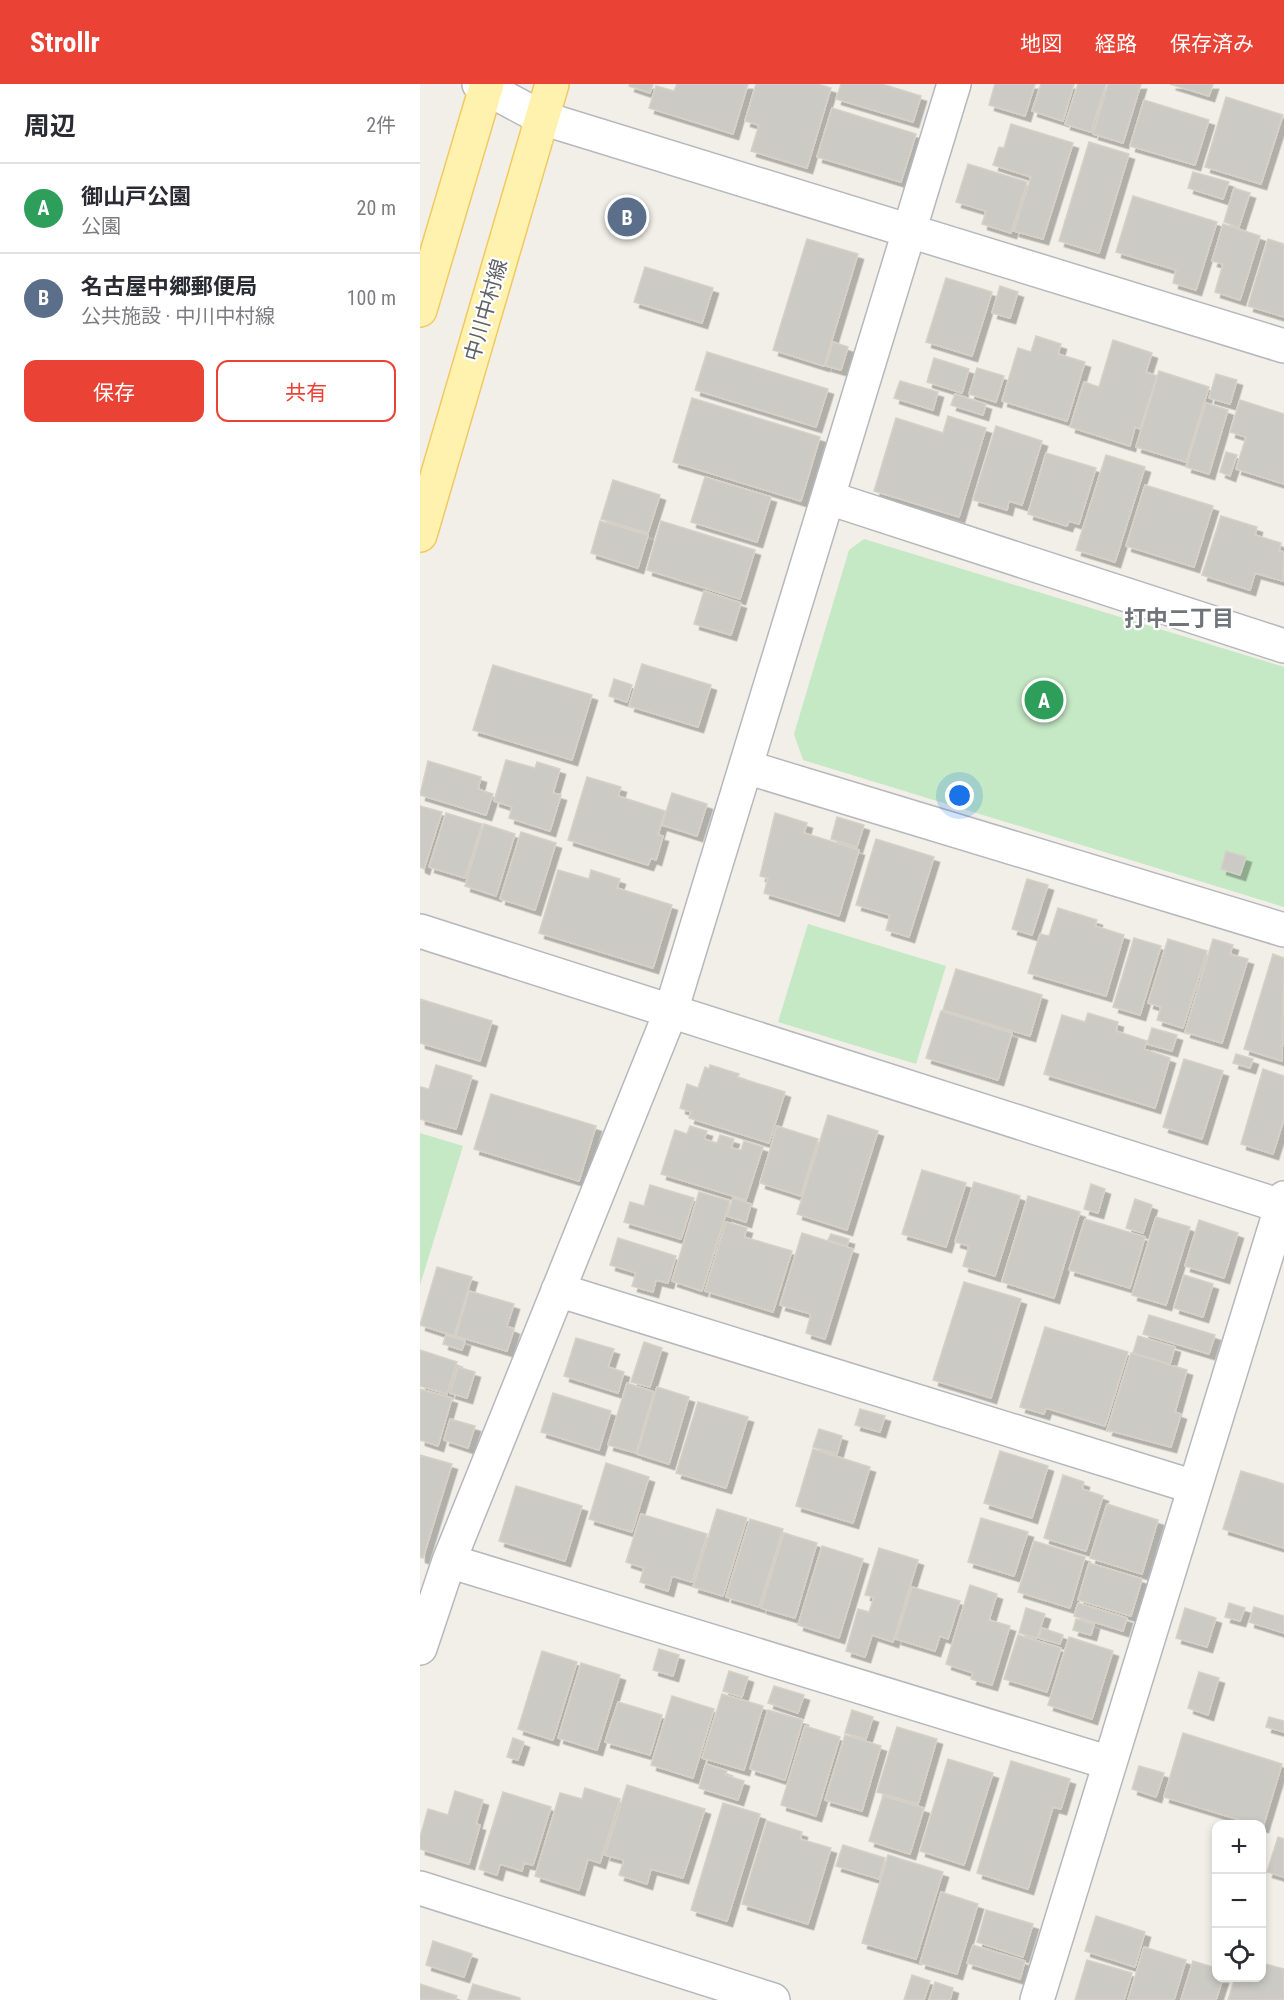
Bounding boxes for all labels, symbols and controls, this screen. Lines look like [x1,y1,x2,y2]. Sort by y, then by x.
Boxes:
text: Strollr [30,26,100,59]
text: 地図 [1020,32,1062,56]
text: 経路 [1095,32,1137,56]
text: 保存済み [1170,32,1254,56]
text: 周辺 [24,111,76,141]
text: 2件 [366,113,396,137]
text: 御山戸公園 [81,184,191,209]
pin: B [608,194,646,240]
text: A [38,196,49,220]
text: 20 m [357,196,396,220]
text: 公園 [81,214,121,238]
street label: 中川中村線 [460,256,512,364]
text: 名古屋中郷郵便局 [81,274,257,299]
text: B [38,286,49,310]
text: 100 m [347,286,396,310]
text: 公共施設 · 中川中村線 [81,304,275,328]
button: 保存 [24,360,204,422]
button: 共有 [216,360,396,422]
district label: 打中二丁目 [1124,606,1234,631]
pin: A [1024,678,1064,722]
your location [945,781,974,810]
map controls [1212,1820,1266,1982]
button: + [1212,1820,1266,1874]
button: − [1212,1874,1266,1928]
button: locate [1212,1928,1266,1982]

